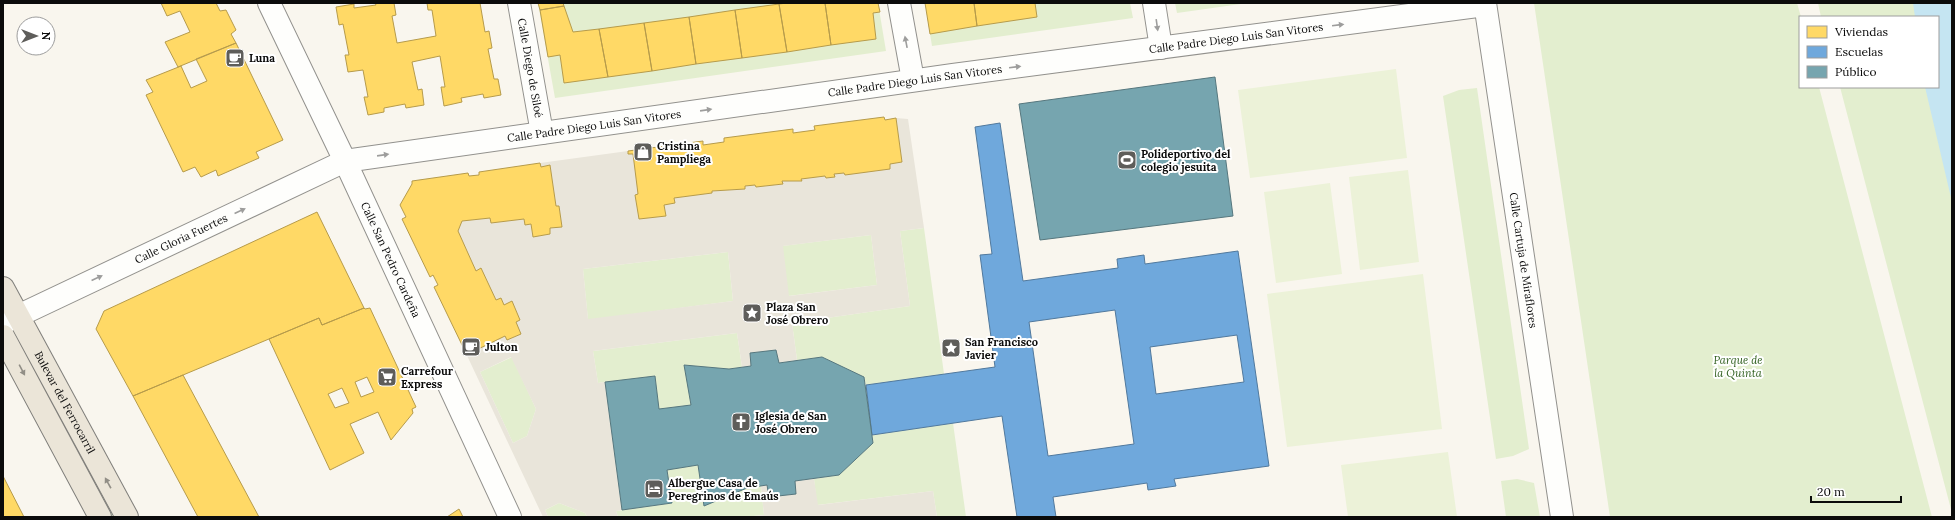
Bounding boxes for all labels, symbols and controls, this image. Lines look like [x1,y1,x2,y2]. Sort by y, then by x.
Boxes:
north arrow [16,16,56,56]
legend [1799,16,1939,88]
street label: Calle Diego de Siloé [515,17,546,119]
street label: Calle Padre Diego Luis San Vitores [1148,19,1324,56]
one-way arrow [1154,19,1160,32]
one-way arrow [1332,22,1344,28]
text: Viviendas [1834,24,1889,39]
text: N [39,32,53,41]
one-way arrow [903,36,909,48]
text: Escuelas [1835,44,1884,59]
cafe icon: Luna [224,47,246,69]
place label: Luna [249,51,275,65]
street label: Calle Padre Diego Luis San Vitores [827,62,1003,100]
one-way arrow [1009,64,1021,70]
text: Público [1835,64,1876,79]
street label: Calle Padre Diego Luis San Vitores [506,107,682,145]
one-way arrow [700,107,712,113]
place label: Cristina Pampliega [657,139,711,166]
shop icon: Cristina Pampliega [632,141,654,163]
place label: Polideportivo del colegio jesuita [1141,147,1231,174]
sports icon: Polideportivo del colegio jesuita [1116,149,1138,171]
one-way arrow [377,152,389,158]
street label: Calle Cartuja de Miraflores [1506,191,1541,329]
street label: Calle San Pedro Cardeña [358,200,424,320]
one-way arrow [235,208,246,214]
street label: Calle Gloria Fuertes [132,211,230,267]
one-way arrow [92,275,103,281]
place label: Plaza San José Obrero [766,300,828,327]
place icon: Plaza San José Obrero [741,302,763,324]
place label: San Francisco Javier [965,335,1038,362]
cafe icon: Julton [460,336,482,358]
place icon: San Francisco Javier [940,337,962,359]
place label: Julton [485,340,518,354]
street label: Bulevar del Ferrocarril [32,349,98,456]
park label: Parque de la Quinta [1713,353,1763,380]
place label: Carrefour Express [401,364,454,391]
one-way arrow [19,365,25,376]
supermarket icon: Carrefour Express [376,366,398,388]
place label: Iglesia de San José Obrero [755,409,827,436]
church icon: Iglesia de San José Obrero [730,411,752,433]
place label: Albergue Casa de Peregrinos de Emaús [668,476,779,503]
one-way arrow [105,477,111,489]
hotel icon: Albergue Casa de Peregrinos de Emaús [643,478,665,500]
scale bar [1811,478,1901,504]
text: 20 m [1817,484,1845,499]

